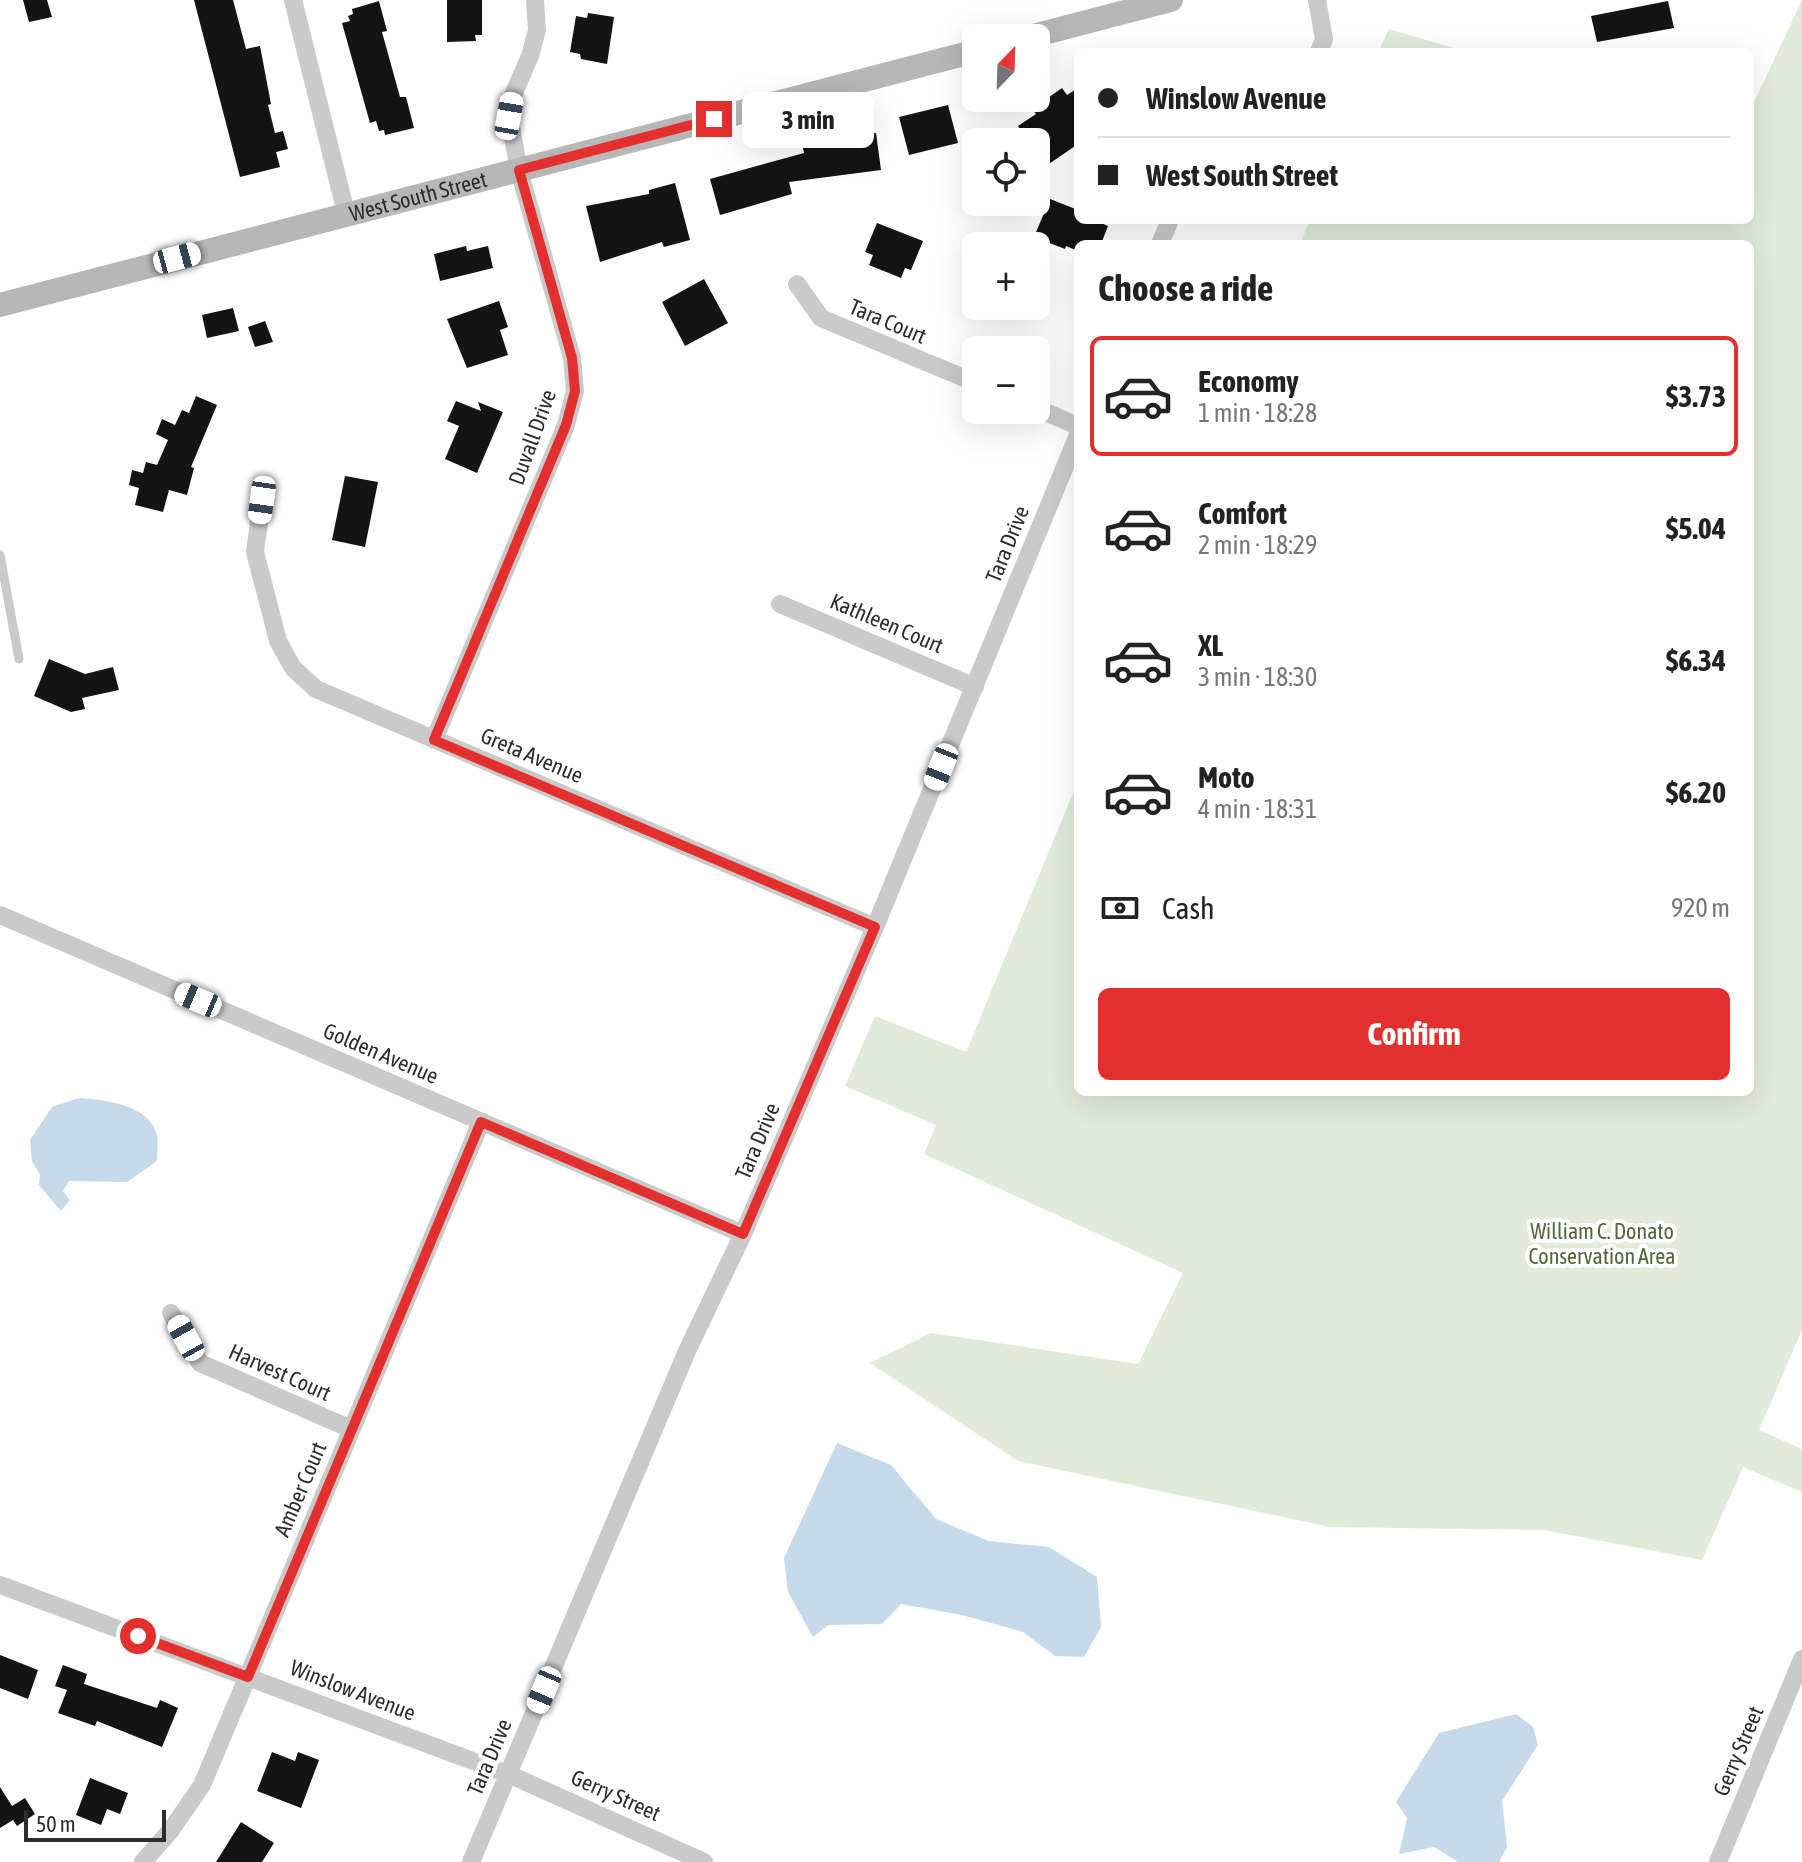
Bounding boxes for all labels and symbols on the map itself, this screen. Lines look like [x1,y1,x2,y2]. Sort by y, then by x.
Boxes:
north arrow [962,24,1050,112]
car [493,90,525,142]
callout: 3 min [742,91,874,147]
route end [696,101,732,137]
street label: West South Street [347,166,490,227]
car [151,240,203,276]
street label: Tara Court [846,293,930,349]
street label: Duvall Drive [503,386,561,488]
car [247,475,277,525]
street label: Tara Drive [980,502,1034,586]
street label: Kathleen Court [827,588,947,658]
street label: Greta Avenue [477,722,587,788]
car [921,740,961,794]
car [171,980,225,1020]
street label: Golden Avenue [319,1017,443,1089]
street label: Tara Drive [729,1099,785,1183]
park label: William C. Donato Conservation Area [1528,1218,1676,1269]
car [164,1311,208,1365]
street label: Harvest Court [225,1338,335,1406]
street label: Amber Court [268,1438,332,1540]
route start [120,1618,156,1654]
street label: Winslow Avenue [287,1654,419,1726]
car [524,1663,564,1717]
street label: Gerry Street [1707,1702,1769,1800]
street label: Tara Drive [461,1715,517,1799]
street label: Gerry Street [567,1764,665,1826]
scale bar [24,1806,166,1842]

